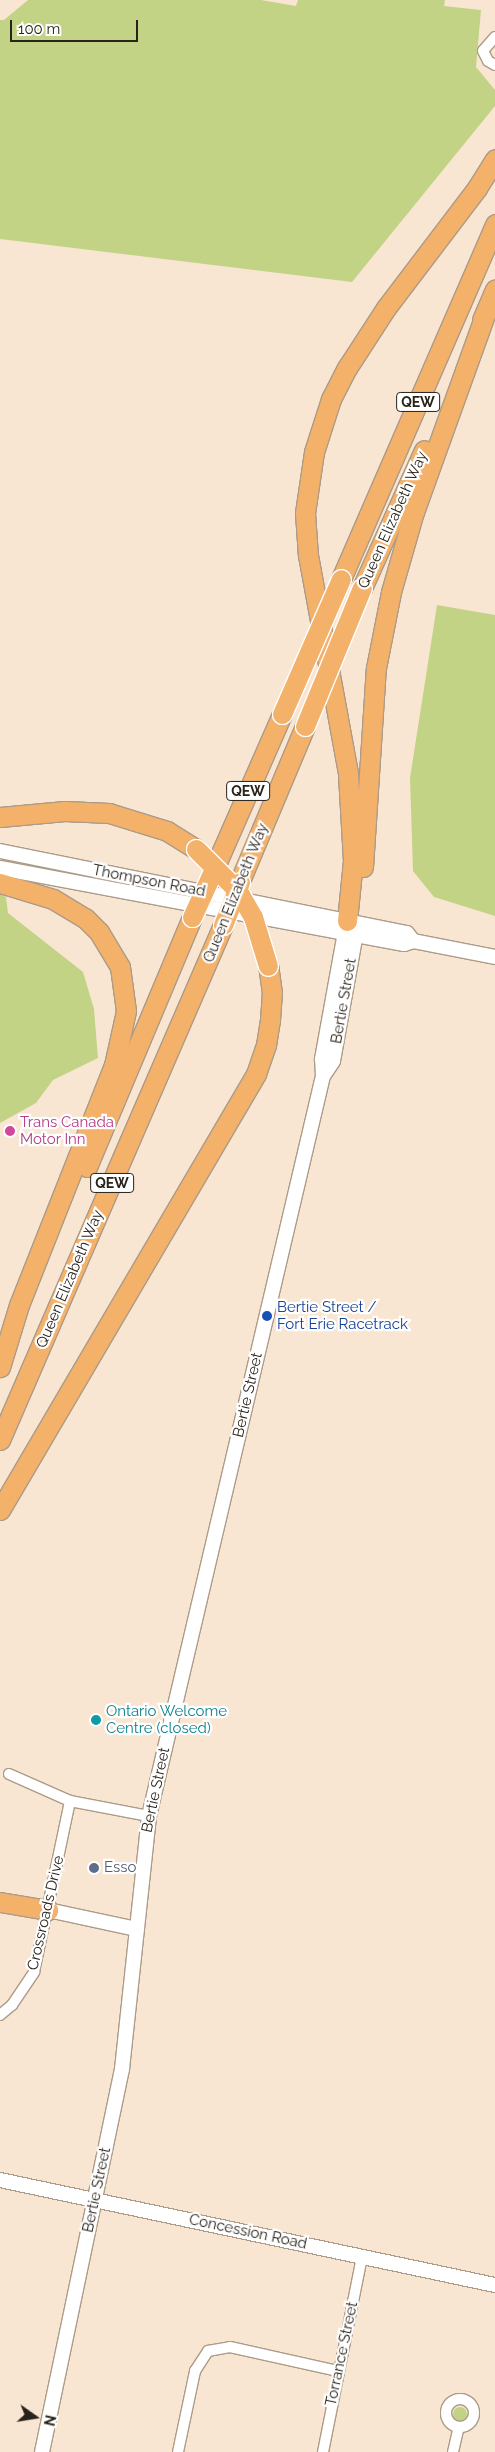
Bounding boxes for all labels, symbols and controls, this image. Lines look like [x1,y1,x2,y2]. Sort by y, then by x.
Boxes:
scale bar [12,10,140,42]
text: 100 m [18,20,60,38]
road number: QEW [396,391,440,414]
street label: Queen Elizabeth Way [354,448,432,592]
road number: QEW [226,779,270,802]
street label: Queen Elizabeth Way [200,821,272,965]
street label: Thompson Road [91,861,207,901]
street label: Bertie Street [328,957,360,1045]
place label: Trans Canada Motor Inn [20,1113,114,1148]
marker: Trans Canada Motor Inn [4,1125,16,1137]
road number: QEW [90,1172,134,1194]
street label: Queen Elizabeth Way [33,1207,107,1351]
place label: Bertie Street / Fort Erie Racetrack [277,1298,408,1333]
marker: Bertie Street / Fort Erie Racetrack [261,1310,273,1322]
street label: Bertie Street [229,1351,267,1439]
place label: Ontario Welcome Centre (closed) [106,1702,228,1737]
marker: Ontario Welcome Centre (closed) [90,1714,102,1726]
street label: Bertie Street [138,1746,174,1834]
street label: Crossroads Drive [24,1854,68,1972]
place label: Esso [104,1859,137,1877]
marker: Esso [88,1862,100,1874]
street label: Bertie Street [79,2146,115,2234]
street label: Concession Road [187,2211,309,2253]
street label: Torrance Street [322,2300,362,2408]
north arrow [10,2392,60,2442]
text: N [41,2413,59,2427]

